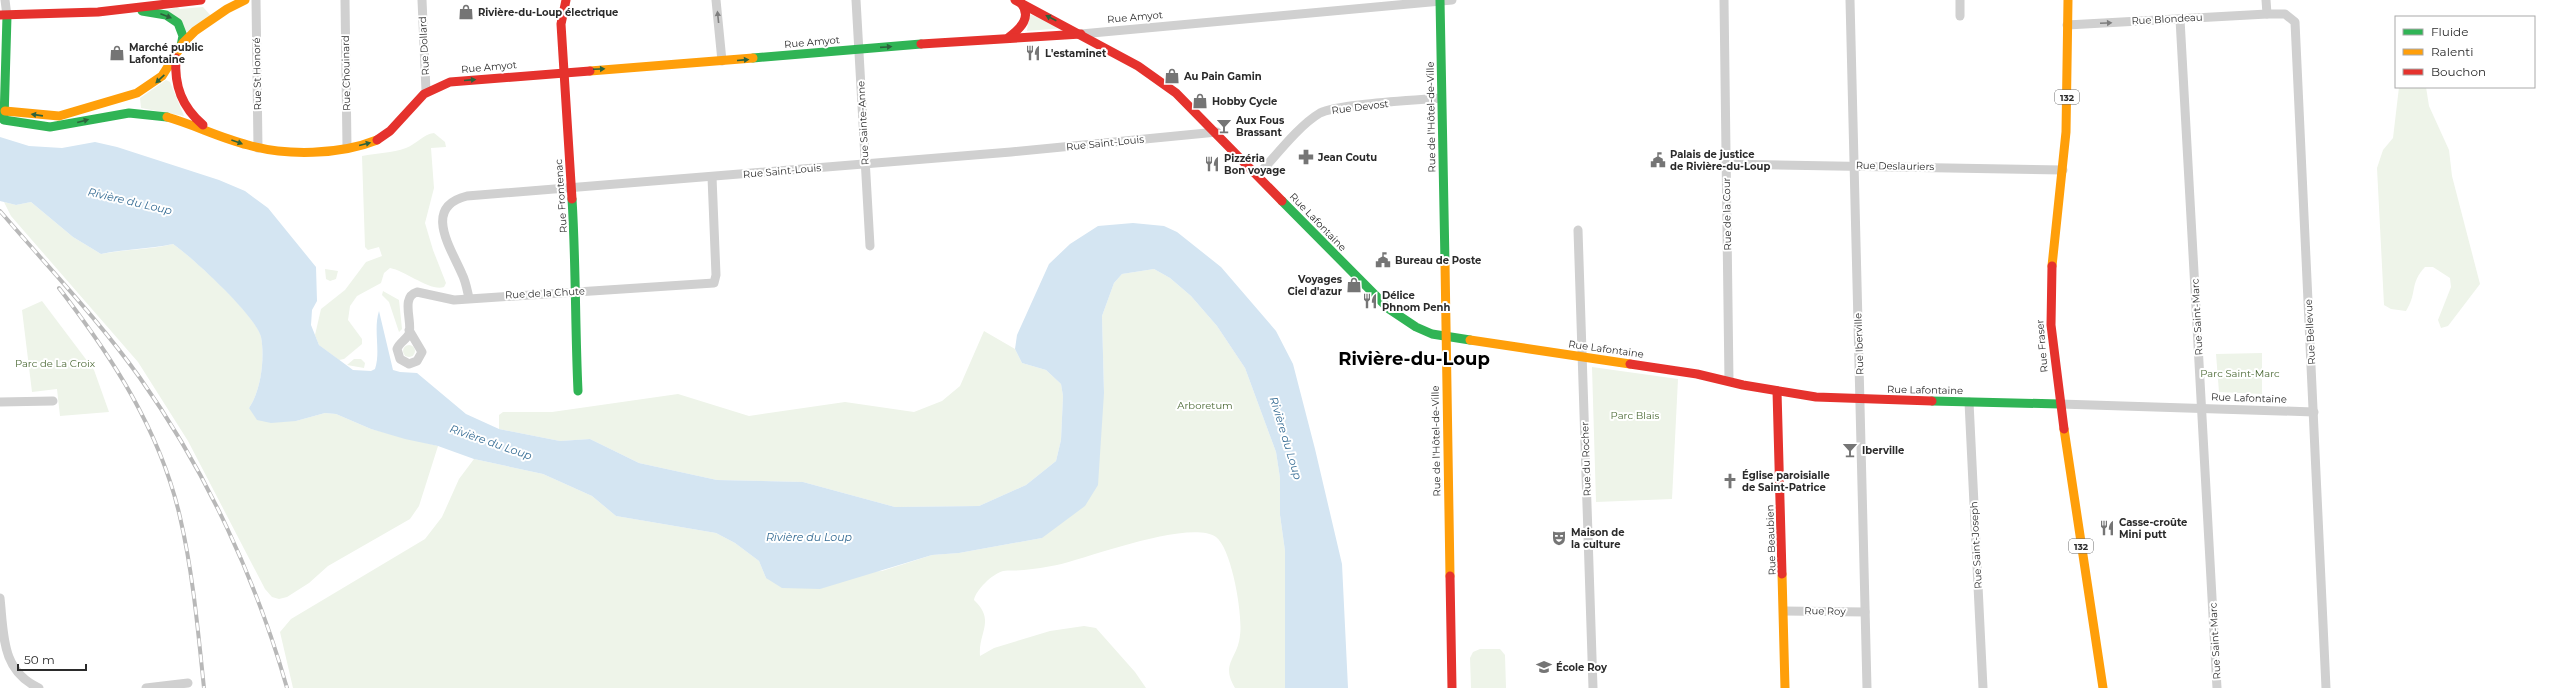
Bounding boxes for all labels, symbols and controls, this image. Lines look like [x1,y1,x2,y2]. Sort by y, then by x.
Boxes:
shop icon: Rivière-du-Loup électrique [457,3,475,21]
place label: Rivière-du-Loup électrique [478,6,618,19]
street label: Rue Amyot [1107,8,1163,26]
one-way arrow [715,11,721,23]
street label: Rue Blondeau [2131,11,2203,27]
one-way arrow [161,13,173,19]
one-way arrow [1046,15,1057,21]
street label: Rue Dollard [416,16,432,76]
legend [2395,16,2535,88]
one-way arrow [2100,19,2112,26]
text: Fluide [2431,24,2469,39]
street label: Rue Amyot [784,33,840,51]
street label: Rue Chouinard [339,35,353,111]
street label: Rue St Honoré [250,37,264,111]
place label: Marché public Lafontaine [129,41,204,66]
one-way arrow [880,43,892,50]
shop icon: Marché public Lafontaine [108,44,126,62]
restaurant icon: L'estaminet [1024,44,1042,62]
text: Ralenti [2431,44,2473,59]
place label: L'estaminet [1045,47,1107,60]
one-way arrow [737,56,749,63]
street label: Rue Amyot [461,58,517,76]
street label: Rue de l'Hôtel-de-Ville [1424,61,1438,173]
text: Bouchon [2431,64,2486,79]
one-way arrow [593,66,606,72]
shop icon: Au Pain Gamin [1163,67,1181,85]
place label: Au Pain Gamin [1183,70,1262,83]
one-way arrow [154,74,165,83]
one-way arrow [464,76,476,83]
street label: Rue Sainte-Anne [854,80,872,166]
road number: 132 [2055,90,2079,104]
shop icon: Hobby Cycle [1191,92,1209,110]
place label: Hobby Cycle [1212,95,1277,108]
street label: Rue Devost [1331,97,1389,117]
one-way arrow [31,112,43,118]
place label: Aux Fous Brassant [1235,114,1285,139]
bar icon: Aux Fous Brassant [1215,117,1233,135]
one-way arrow [77,118,90,124]
street label: Rue Saint-Louis [1065,132,1145,154]
one-way arrow [231,139,243,145]
one-way arrow [359,140,372,146]
pharmacy icon: Jean Coutu [1297,148,1315,166]
place label: Palais de justice de Rivière-du-Loup [1670,148,1770,173]
place label: Jean Coutu [1317,151,1377,164]
public building icon: Palais de justice de Rivière-du-Loup [1649,151,1667,169]
place label: Pizzéria Bon voyage [1224,152,1285,177]
restaurant icon: Pizzéria Bon voyage [1203,155,1221,173]
street label: Rue Frontenac [552,158,570,233]
street label: Rue Deslauriers [1856,159,1935,173]
street label: Rue Saint-Louis [742,161,822,181]
street label: Rue de la Cour [1720,177,1734,251]
water label: Rivière du Loup [86,184,174,218]
street label: Rue Lafontaine [1287,190,1349,254]
public building icon: Bureau de Poste [1374,251,1392,269]
place label: Bureau de Poste [1395,254,1481,267]
place label: Voyages Ciel d'azur [1288,273,1343,298]
shop icon: Voyages Ciel d'azur [1345,276,1363,294]
street label: Rue Saint-Marc [2188,278,2206,356]
street label: Rue de la Chute [505,284,585,302]
place label: Délice Phnom Penh [1382,289,1450,314]
restaurant icon: Délice Phnom Penh [1361,292,1379,310]
street label: Rue Bellevue [2302,299,2318,365]
street label: Rue Iberville [1851,313,1867,375]
street label: Rue Fraser [2033,319,2051,373]
street label: Rue Lafontaine [1567,337,1645,361]
district label: Rivière-du-Loup [1338,348,1490,370]
park label: Parc de La Croix [15,357,96,370]
park label: Parc Saint-Marc [2200,367,2280,380]
street label: Rue Lafontaine [1887,383,1963,397]
street label: Rue de l'Hôtel-de-Ville [1429,385,1443,497]
street label: Rue Lafontaine [2211,390,2287,406]
water label: Rivière du Loup [1267,395,1305,481]
park label: Arboretum [1177,399,1233,412]
park label: Parc Blais [1611,409,1659,422]
water label: Rivière du Loup [448,421,534,463]
street label: Rue du Rocher [1578,421,1594,497]
bar icon: Iberville [1841,441,1859,459]
place label: Iberville [1862,444,1904,457]
place label: Église paroisialle de Saint-Patrice [1742,469,1830,494]
church icon: Église paroisialle de Saint-Patrice [1721,472,1739,490]
street label: Rue Saint-Joseph [1967,501,1985,589]
street label: Rue Beaubien [1763,504,1779,576]
place label: Casse-croûte Mini putt [2119,516,2187,541]
restaurant icon: Casse-croûte Mini putt [2098,519,2116,537]
place label: Maison de la culture [1571,526,1625,551]
theatre icon: Maison de la culture [1550,529,1568,547]
water label: Rivière du Loup [766,530,852,544]
road number: 132 [2069,539,2093,553]
street label: Rue Saint-Marc [2206,602,2224,680]
street label: Rue Roy [1804,604,1846,618]
scale bar [18,646,86,672]
text: 50 m [24,652,55,667]
school or university icon: École Roy [1535,658,1553,676]
place label: École Roy [1556,661,1608,674]

